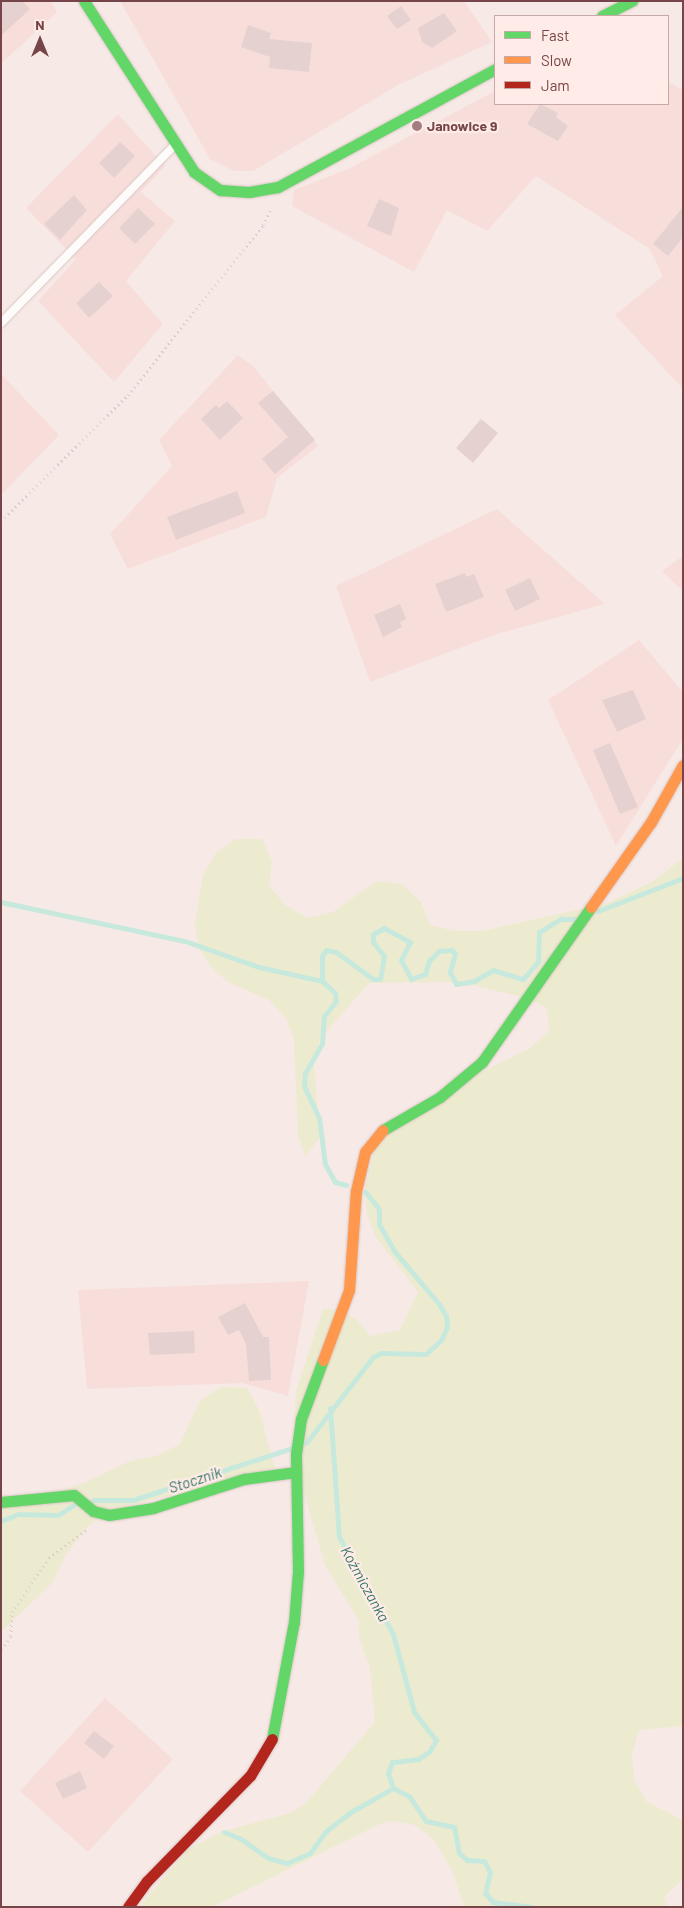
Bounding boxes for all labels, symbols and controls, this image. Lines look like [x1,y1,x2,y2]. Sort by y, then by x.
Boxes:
north arrow [15,15,65,65]
legend [494,15,669,105]
text: N [35,16,45,33]
text: Fast [541,26,569,44]
text: Slow [541,51,572,69]
text: Jam [541,76,570,94]
place label: Janowice 9 [427,118,497,134]
marker: Janowice 9 [411,120,423,132]
water label: Stocznik [166,1463,224,1497]
water label: Koźmiczanka [337,1543,393,1625]

